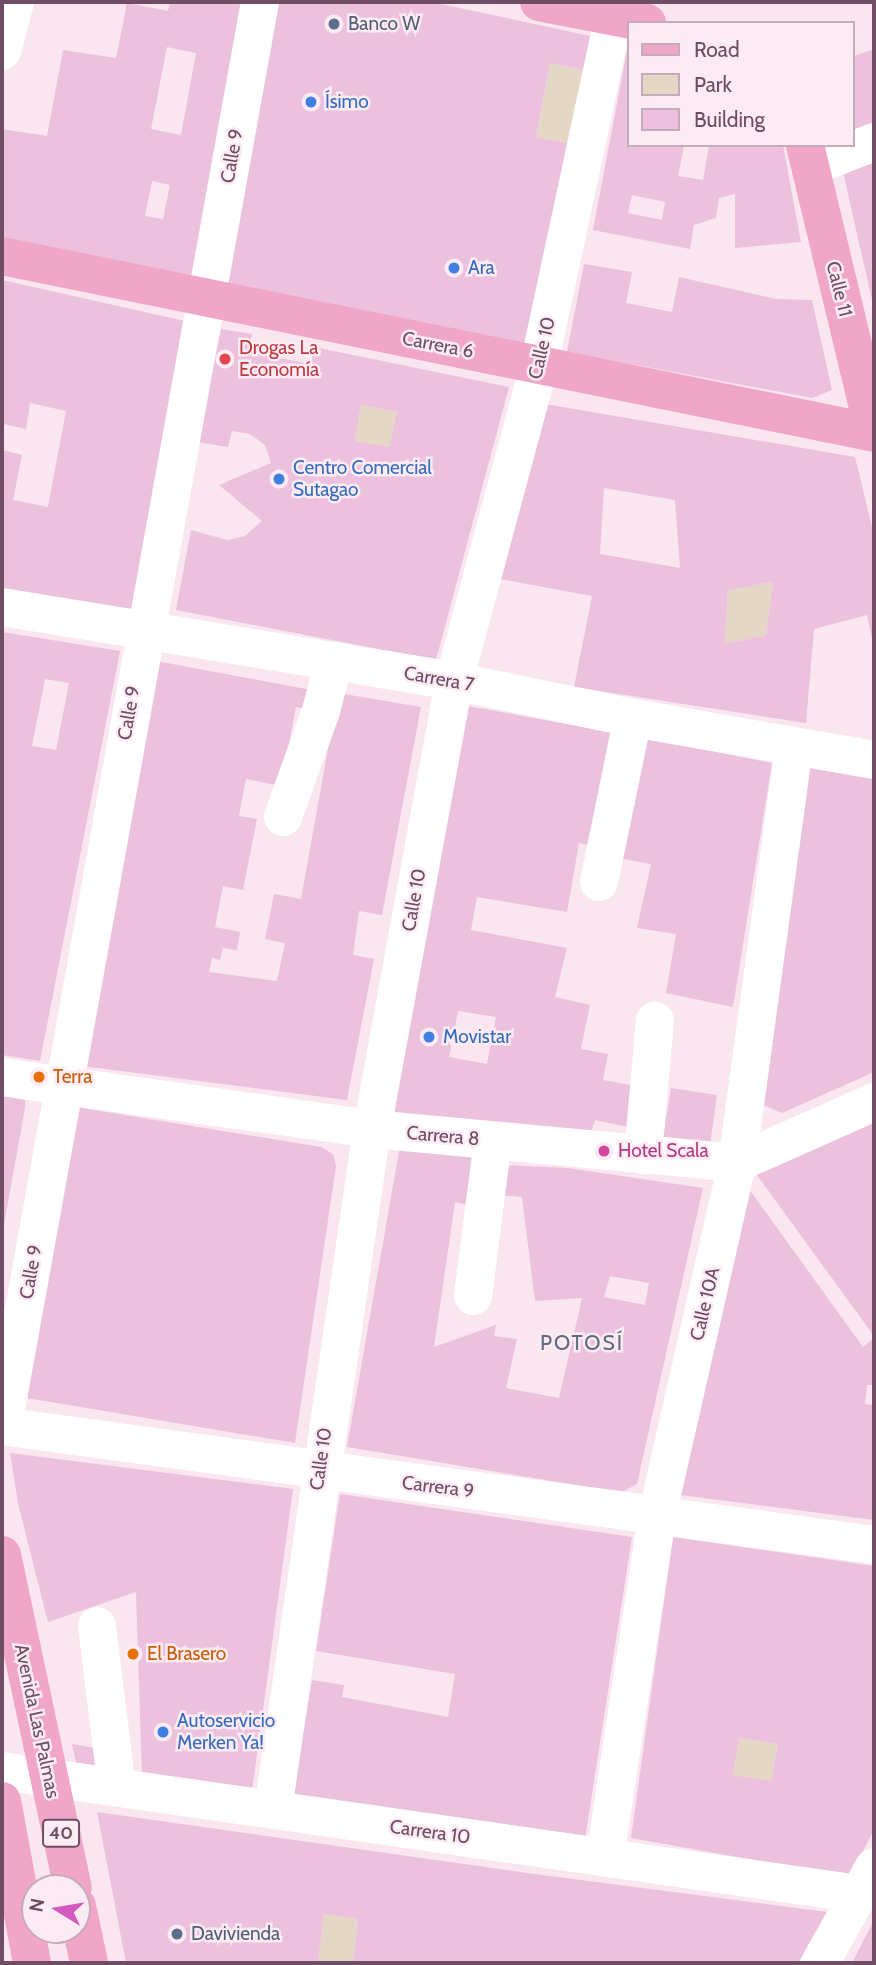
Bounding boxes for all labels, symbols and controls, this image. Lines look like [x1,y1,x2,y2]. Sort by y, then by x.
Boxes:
place label: Banco W [348,13,420,35]
marker: Banco W [326,16,342,32]
legend [628,21,855,147]
text: Road [694,37,740,62]
text: Park [694,72,732,97]
place label: Ísimo [325,91,369,113]
marker: Ísimo [303,94,319,110]
text: Building [694,107,765,132]
street label: Calle 9 [216,127,248,185]
place label: Ara [468,257,495,279]
street label: Calle 11 [821,259,857,319]
marker: Ara [446,260,462,276]
street label: Calle 10 [524,315,560,381]
street label: Carrera 6 [400,327,476,363]
place label: Drogas La Economía [239,337,319,381]
marker: Drogas La Economía [217,351,233,367]
place label: Centro Comercial Sutagao [293,457,432,501]
marker: Centro Comercial Sutagao [271,471,287,487]
street label: Carrera 7 [402,662,476,696]
street label: Calle 9 [113,684,145,742]
street label: Calle 10 [397,867,431,933]
place label: Movistar [443,1026,511,1048]
marker: Movistar [421,1029,437,1045]
place label: Terra [53,1066,92,1088]
marker: Terra [31,1069,47,1085]
street label: Carrera 8 [406,1121,480,1151]
place label: Hotel Scala [618,1140,709,1162]
marker: Hotel Scala [596,1143,612,1159]
street label: Calle 9 [15,1243,47,1301]
street label: Calle 10A [685,1265,725,1343]
district label: POTOSÍ [541,1330,623,1356]
street label: Calle 10 [305,1426,337,1492]
street label: Carrera 9 [401,1471,475,1503]
street label: Avenida Las Palmas [10,1642,64,1800]
place label: El Brasero [147,1643,226,1665]
marker: El Brasero [125,1646,141,1662]
place label: Autoservicio Merken Ya! [177,1710,275,1754]
marker: Autoservicio Merken Ya! [155,1724,171,1740]
street label: Carrera 10 [388,1815,472,1849]
road number: 40 [42,1818,80,1847]
north arrow [21,1874,91,1944]
text: N [24,1896,49,1914]
place label: Davivienda [191,1923,280,1945]
marker: Davivienda [169,1926,185,1942]

